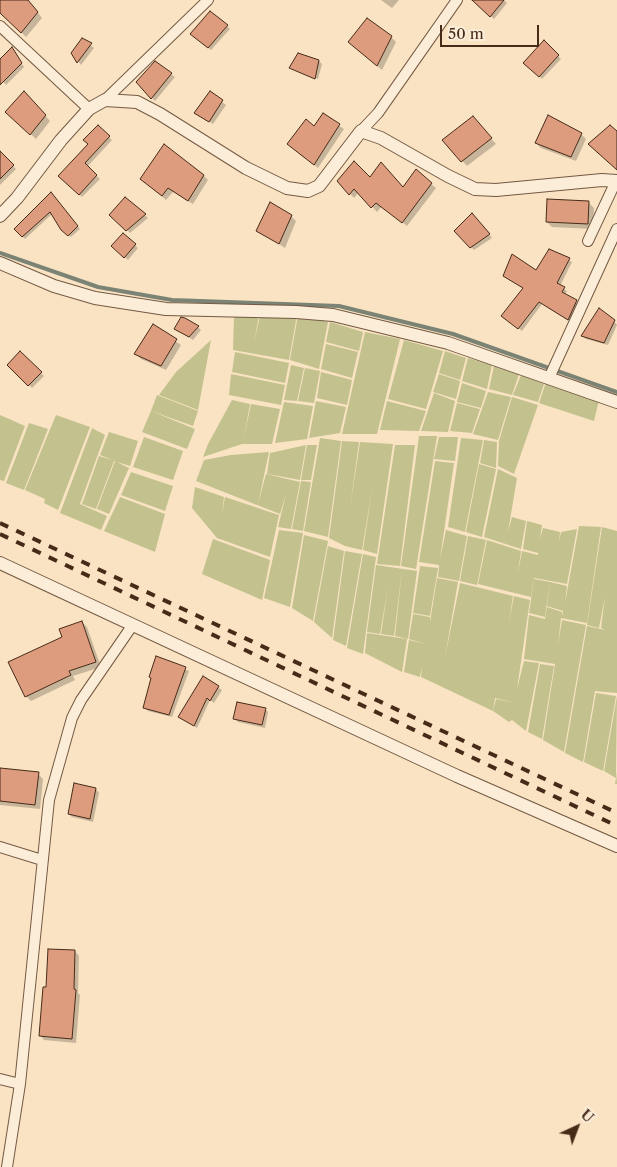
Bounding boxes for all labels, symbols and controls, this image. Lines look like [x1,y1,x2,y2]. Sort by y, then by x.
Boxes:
scale bar [442,15,541,47]
text: 50 m [448,24,484,43]
north arrow [552,1102,602,1152]
text: U [577,1106,598,1126]

